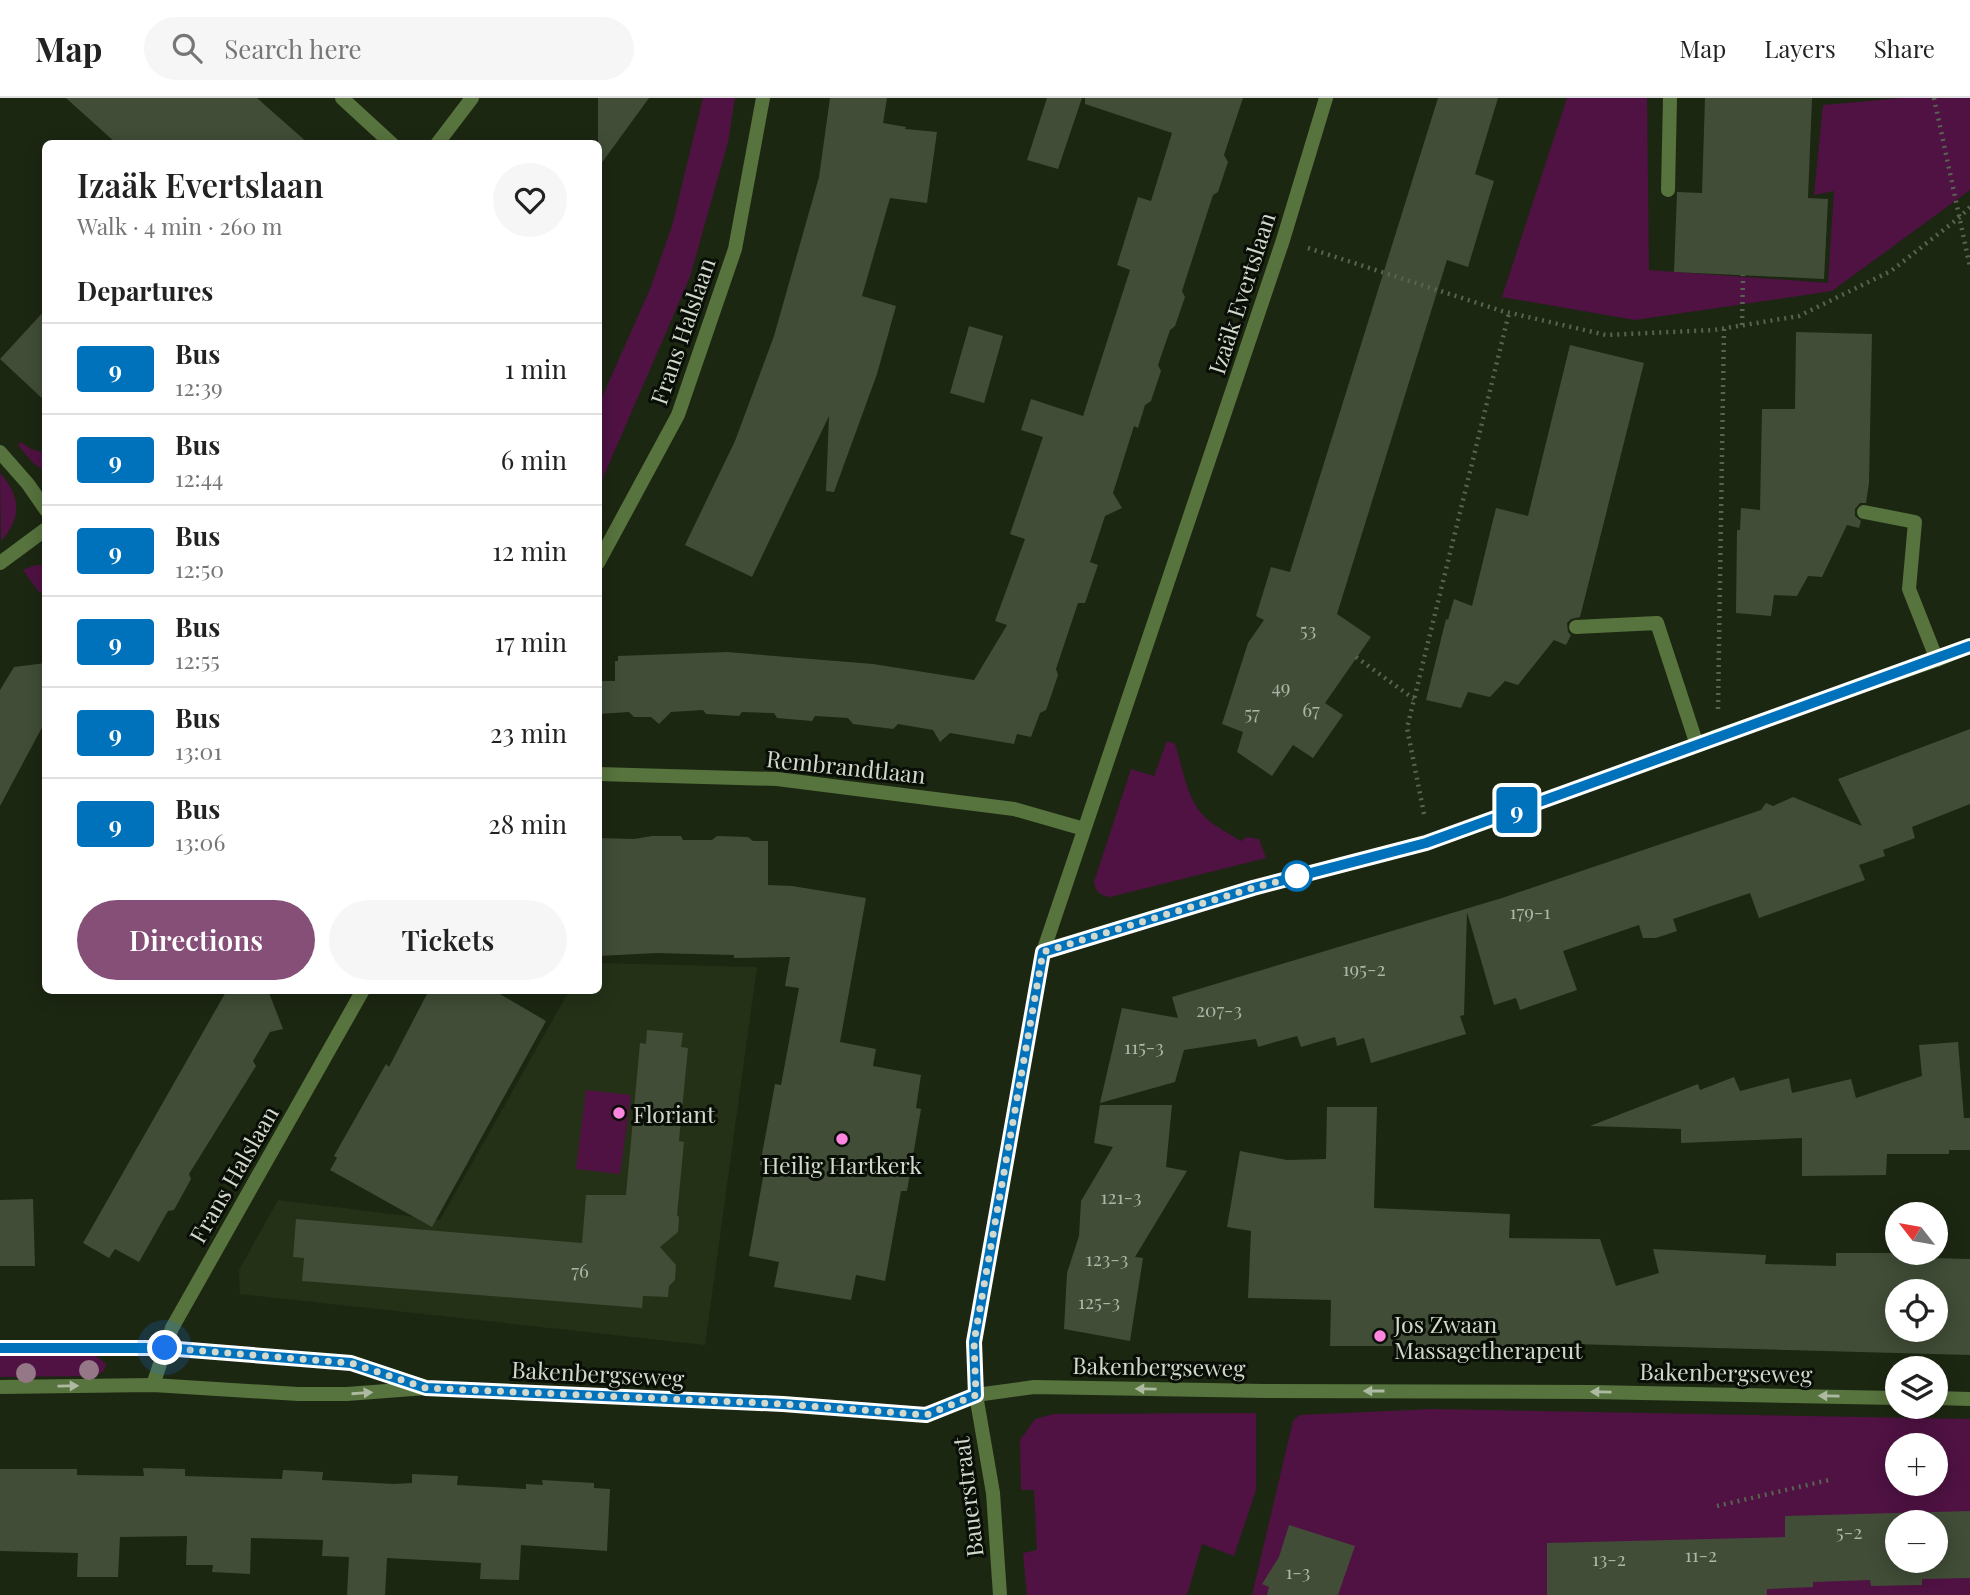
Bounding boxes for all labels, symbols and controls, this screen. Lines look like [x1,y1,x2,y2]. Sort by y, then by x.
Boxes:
search box [144,17,634,80]
text: Map [35,26,102,70]
icon: search [168,29,206,67]
text: Search here [224,31,362,66]
text: Map [1680,32,1726,64]
text: Layers [1764,32,1836,64]
text: Share [1874,32,1935,64]
text: Izaäk Evertslaan [77,162,324,206]
button: heart [493,163,567,237]
street label: Izaäk Evertslaan [1200,208,1282,378]
text: Walk · 4 min · 260 m [77,210,282,241]
street label: Frans Halslaan [642,253,722,409]
text: Departures [77,273,213,308]
text: Bus [175,336,220,371]
text: 1 min [505,351,567,386]
text: 9 [109,353,122,385]
text: 12:39 [175,371,223,402]
text: Bus [175,427,220,462]
text: 6 min [501,442,567,477]
text: 9 [109,444,122,476]
text: 12:44 [175,462,223,493]
text: Bus [175,518,220,553]
text: 12 min [492,533,567,568]
text: 9 [109,535,122,567]
text: 12:50 [175,553,224,584]
text: Bus [175,609,220,644]
house number: 53 [1300,616,1316,642]
text: 17 min [494,624,567,659]
text: 9 [109,626,122,658]
text: 12:55 [175,644,220,675]
house number: 49 [1271,673,1291,699]
house number: 67 [1302,696,1320,722]
house number: 57 [1244,699,1260,725]
text: Bus [175,700,220,735]
text: 23 min [490,715,567,750]
text: 9 [109,717,122,749]
text: 13:01 [175,735,222,766]
street label: Rembrandtlaan [765,742,927,790]
line badge: 9 [1494,787,1540,833]
text: Bus [175,791,220,826]
text: 9 [1510,794,1524,826]
text: 28 min [488,806,567,841]
text: 9 [109,808,122,840]
text: 13:06 [175,826,225,857]
unlabelled marker [1282,861,1312,891]
house number: 179-1 [1510,898,1550,924]
button: Directions [77,900,315,980]
button: Tickets [329,900,567,980]
house number: 195-2 [1342,955,1386,981]
house number: 207-3 [1196,996,1242,1022]
house number: 115-3 [1124,1033,1164,1059]
place label: Floriant [633,1098,716,1129]
street label: Frans Halslaan [181,1100,285,1248]
marker: Floriant [611,1105,627,1121]
marker: Heilig Hartkerk [834,1131,850,1147]
place label: Heilig Hartkerk [762,1149,922,1180]
house number: 121-3 [1101,1183,1141,1209]
north arrow [1885,1202,1948,1265]
map controls [1885,1202,1948,1573]
house number: 123-3 [1086,1245,1128,1271]
house number: 76 [571,1257,589,1283]
button: locate [1885,1279,1948,1342]
house number: 125-3 [1078,1288,1120,1314]
place label: Jos Zwaan Massagetherapeut [1393,1308,1583,1365]
marker: Jos Zwaan Massagetherapeut [1372,1328,1388,1344]
your location [147,1330,182,1365]
street label: Bakenbergseweg [1072,1349,1246,1383]
street label: Bakenbergseweg [511,1353,685,1393]
street label: Bakenbergseweg [1639,1355,1813,1389]
button: layers [1885,1356,1948,1419]
one-way arrow [57,1381,79,1392]
one-way arrow [1135,1383,1157,1395]
one-way arrow [1363,1385,1385,1397]
one-way arrow [1590,1386,1612,1398]
one-way arrow [351,1387,373,1398]
one-way arrow [1818,1391,1840,1402]
button: + [1885,1433,1948,1496]
street label: Bauerstraat [944,1434,990,1559]
button: − [1885,1510,1948,1573]
house number: 5-2 [1836,1518,1862,1544]
house number: 11-2 [1685,1541,1717,1567]
house number: 13-2 [1592,1545,1626,1571]
house number: 1-3 [1286,1558,1310,1584]

